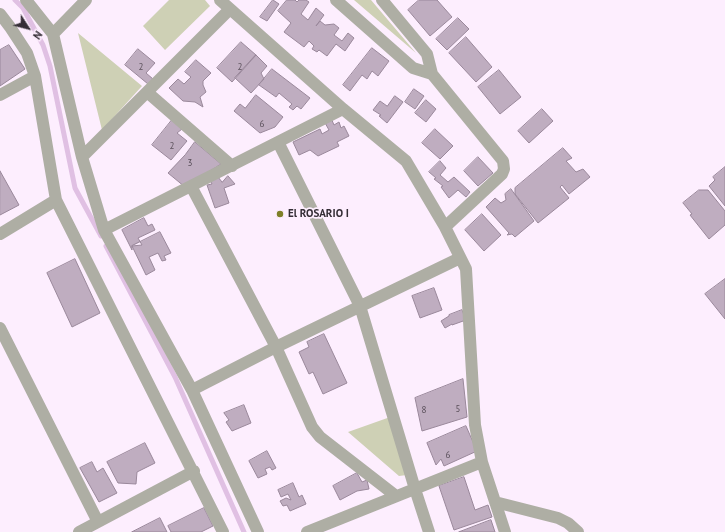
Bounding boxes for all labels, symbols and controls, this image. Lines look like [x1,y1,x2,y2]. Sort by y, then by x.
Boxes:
north arrow [8,8,48,48]
text: N [30,28,46,42]
house number: 2 [139,62,143,72]
house number: 2 [238,62,242,72]
house number: 6 [260,119,264,129]
house number: 2 [170,141,174,151]
house number: 3 [188,158,192,168]
place label: El ROSARIO I [288,207,349,221]
marker: El ROSARIO I [275,209,285,219]
house number: 5 [456,404,460,414]
house number: 8 [422,405,426,415]
house number: 6 [446,450,450,460]

